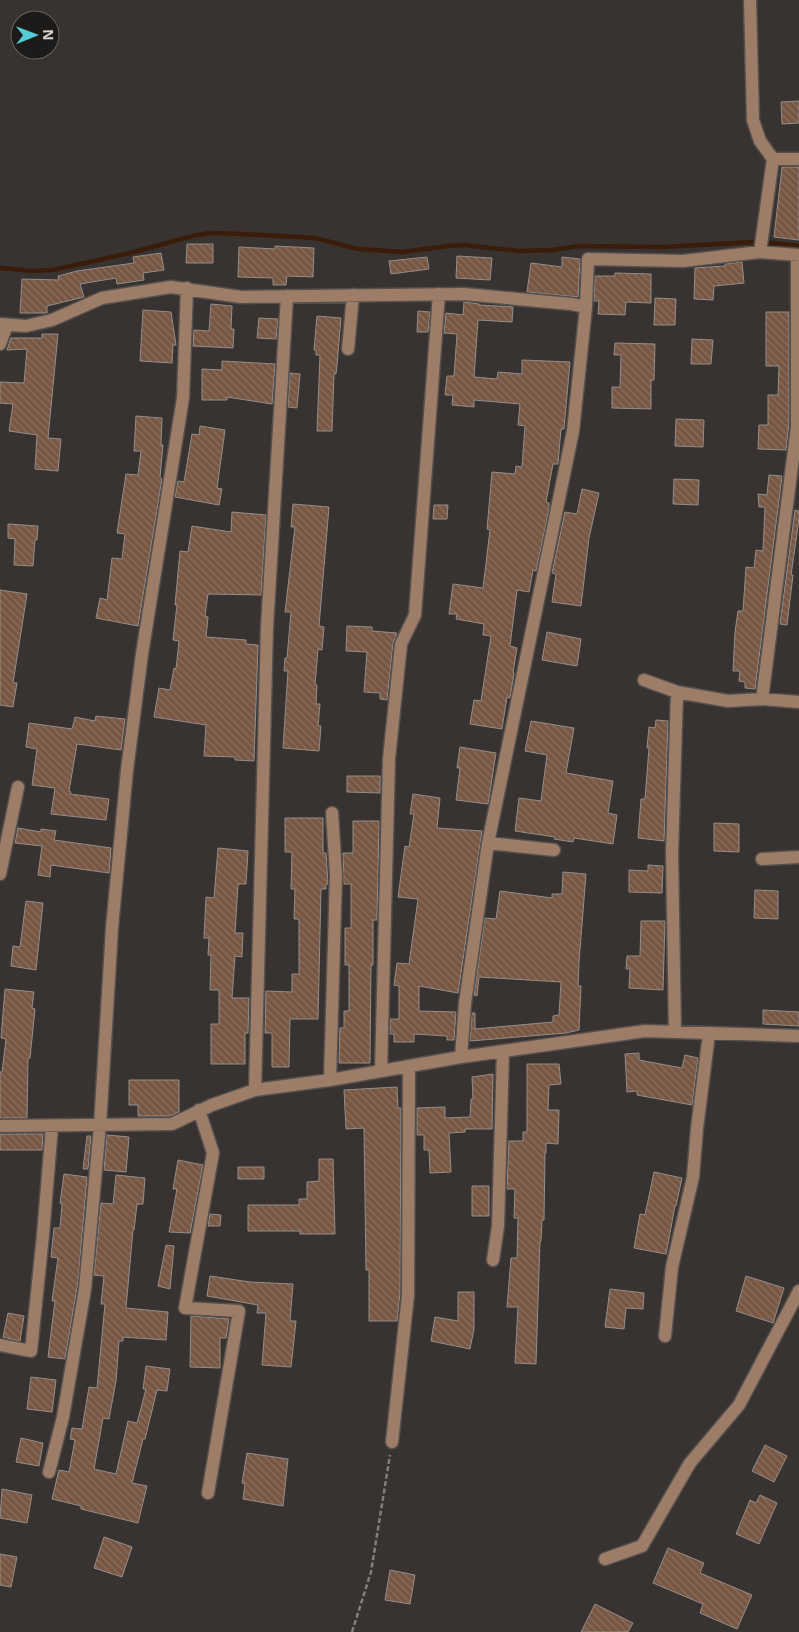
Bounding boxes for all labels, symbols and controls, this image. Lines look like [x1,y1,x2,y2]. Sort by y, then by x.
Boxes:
north arrow [10,10,60,60]
text: N [39,29,58,41]

